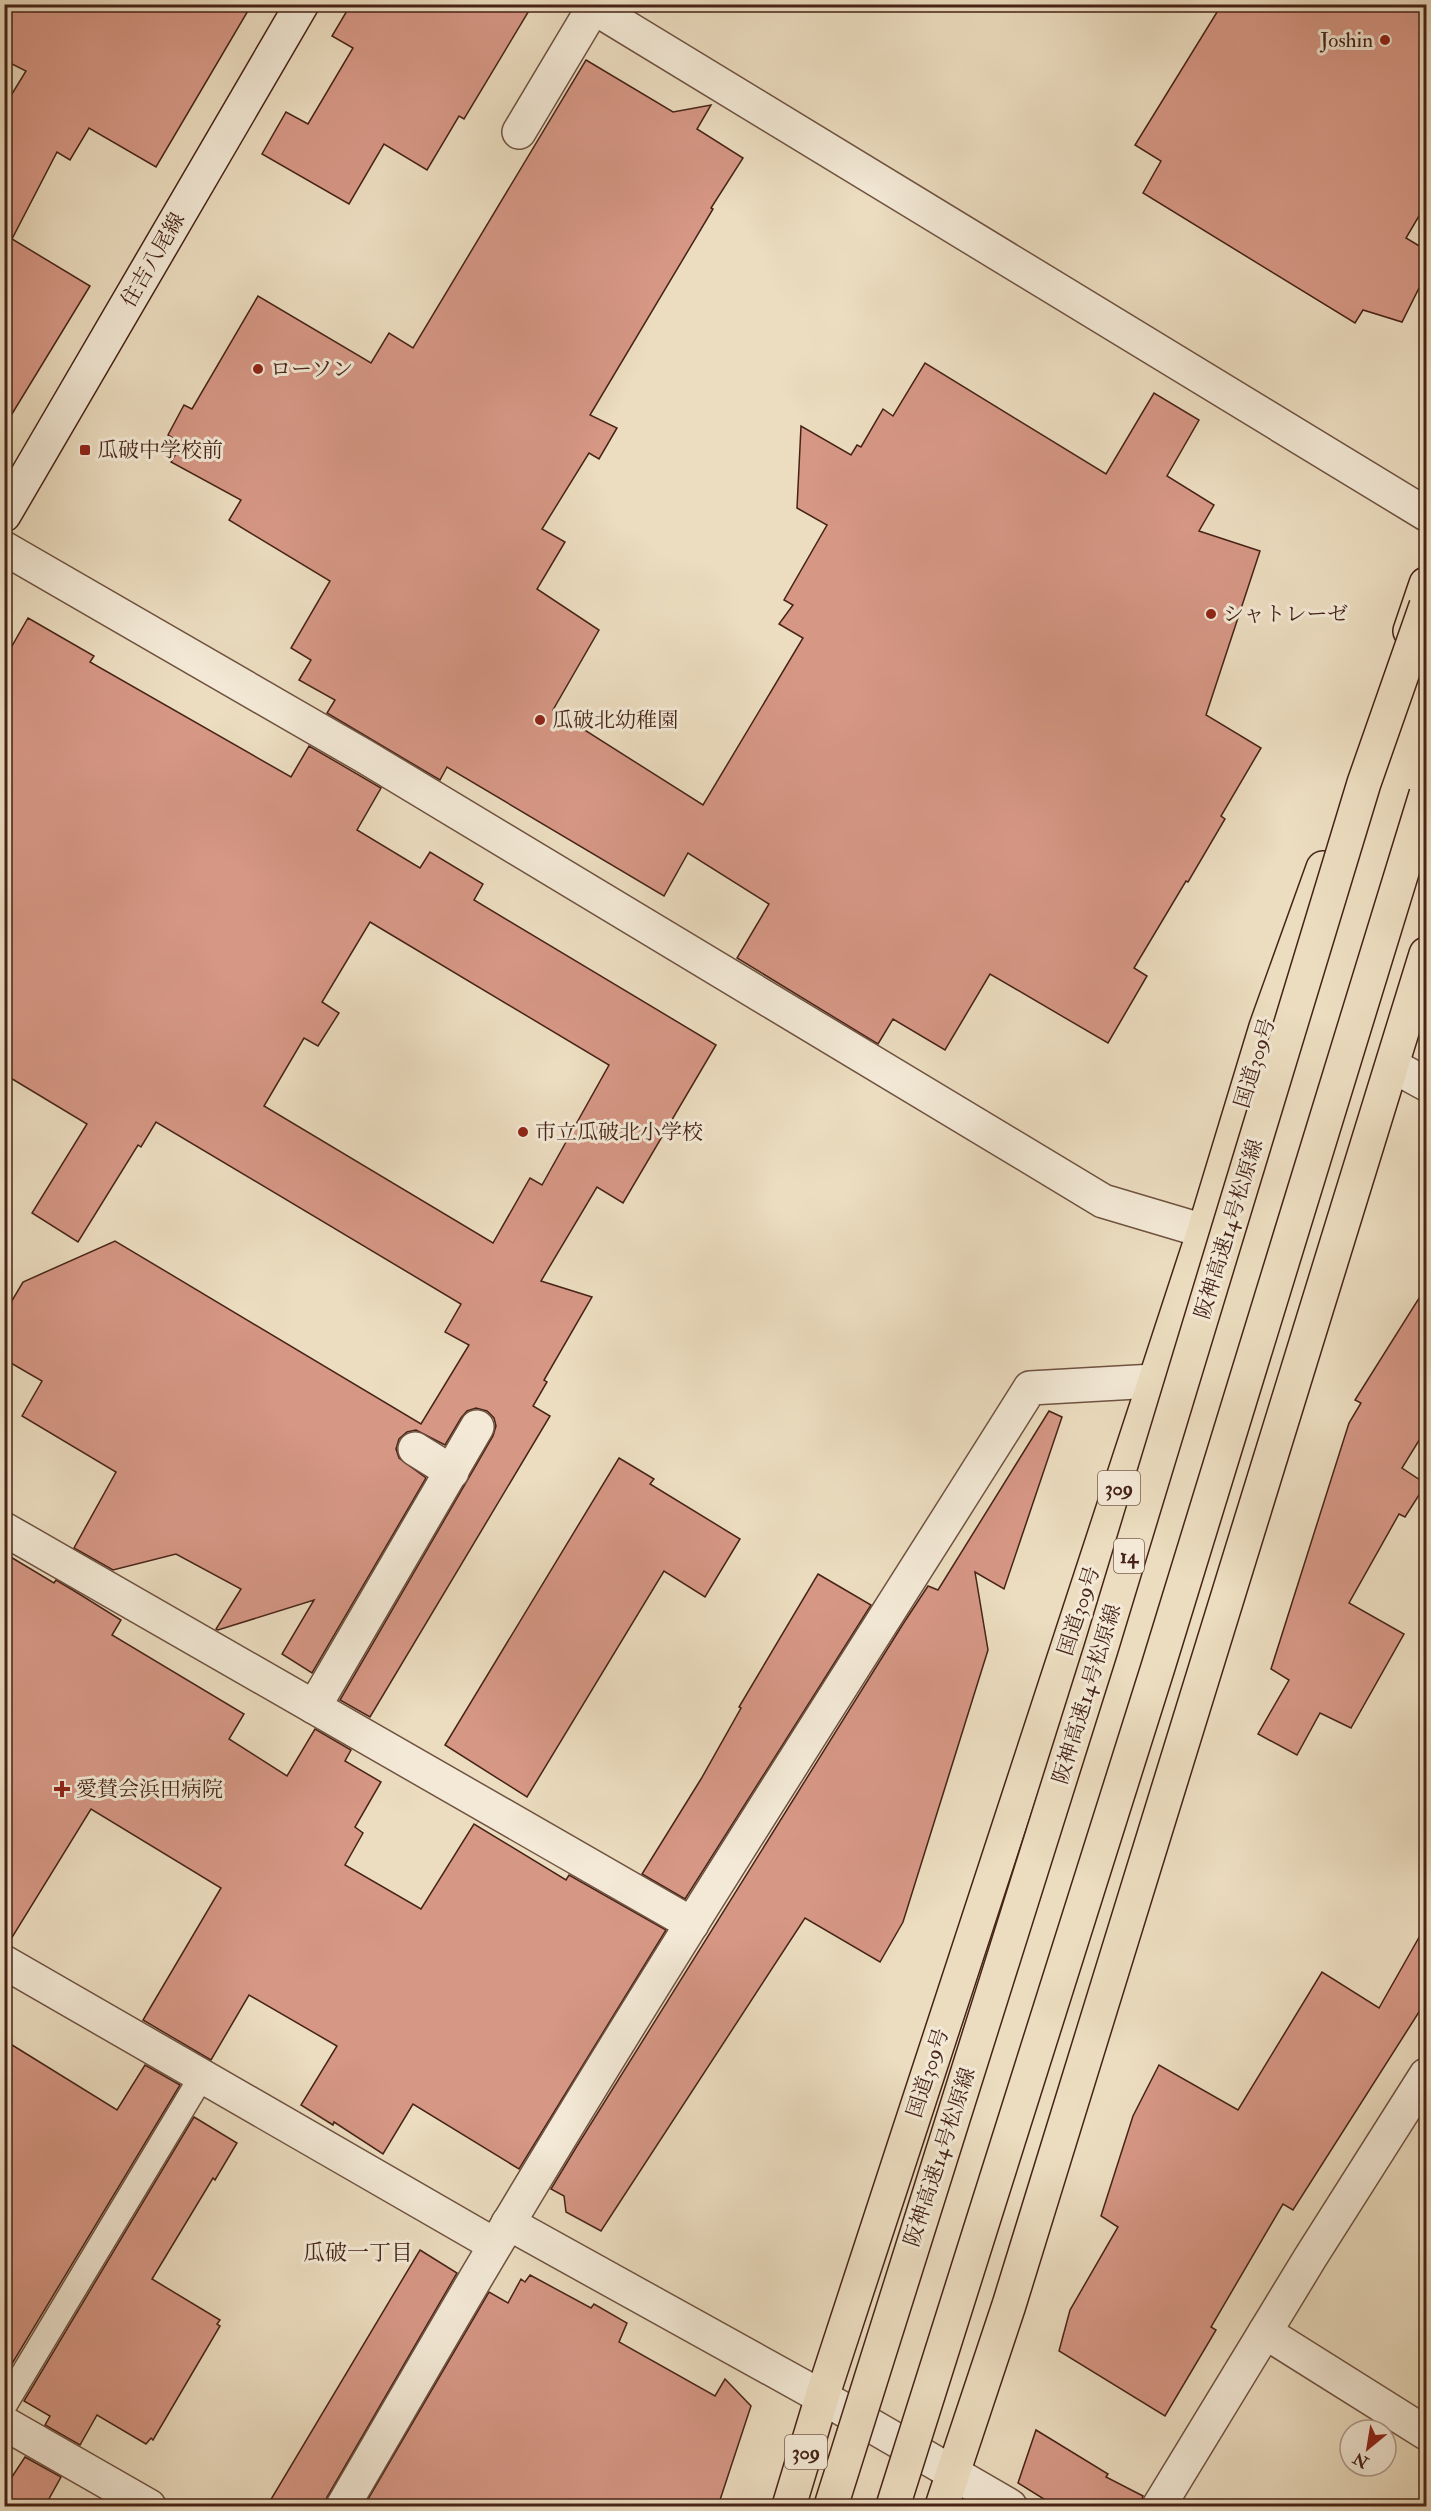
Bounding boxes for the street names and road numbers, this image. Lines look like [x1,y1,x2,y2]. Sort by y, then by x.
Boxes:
street label: 住吉八尾線 [115,208,191,312]
street label: 国道309号 [1229,1015,1281,1111]
street label: 阪神高速14号松原線 [1189,1136,1269,1322]
road number: 309 [1098,1471,1140,1505]
road number: 14 [1114,1539,1144,1573]
street label: 国道309号 [1052,1563,1106,1659]
street label: 阪神高速14号松原線 [1047,1601,1127,1787]
street label: 国道309号 [901,2025,955,2121]
street label: 阪神高速14号松原線 [898,2064,982,2250]
road number: 309 [785,2435,827,2469]

